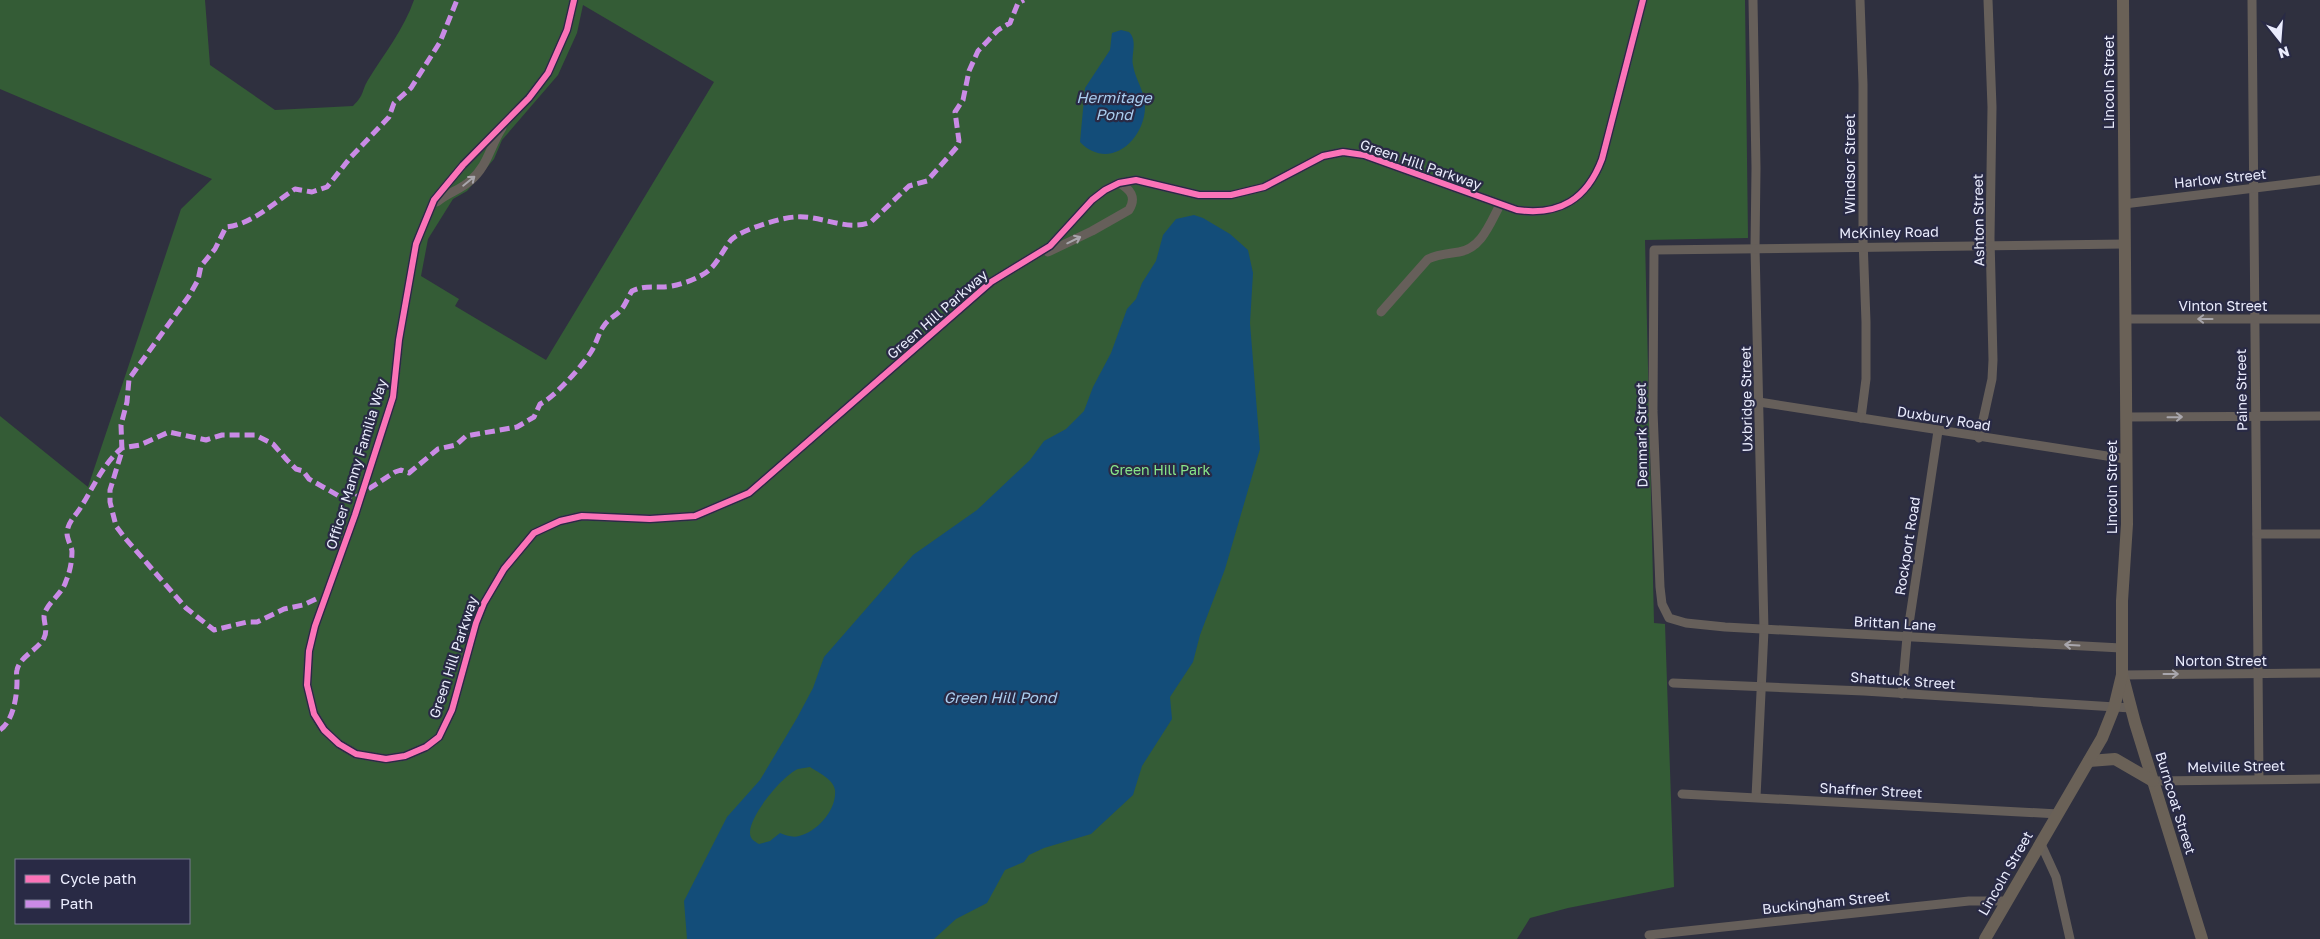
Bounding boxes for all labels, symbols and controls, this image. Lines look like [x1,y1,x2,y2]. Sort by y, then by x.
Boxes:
north arrow [2255,15,2305,65]
street label: Lincoln Street [2100,35,2117,129]
text: N [2276,43,2292,63]
water label: Hermitage Pond [1076,88,1153,123]
street label: Windsor Street [1841,114,1858,214]
street label: Green Hill Parkway [1358,135,1484,193]
street label: Harlow Street [2173,165,2267,191]
street label: Ashton Street [1969,173,1987,267]
one-way arrow [462,176,475,187]
street label: McKinley Road [1839,223,1939,241]
one-way arrow [1066,235,1081,245]
street label: Green Hill Parkway [883,266,991,362]
street label: Vinton Street [2178,297,2268,314]
one-way arrow [2197,314,2214,324]
street label: Uxbridge Street [1737,346,1755,452]
street label: Paine Street [2232,349,2250,431]
street label: Officer Manny Familia Way [322,376,390,551]
street label: Denmark Street [1632,382,1650,488]
street label: Duxbury Road [1896,402,1992,434]
one-way arrow [2166,412,2183,422]
street label: Lincoln Street [2103,440,2120,534]
park label: Green Hill Park [1110,461,1210,478]
street label: Rockport Road [1891,496,1923,596]
street label: Green Hill Parkway [425,594,481,720]
street label: Brittan Lane [1853,612,1937,634]
one-way arrow [2064,641,2080,650]
street label: Norton Street [2175,652,2267,669]
street label: Shattuck Street [1850,668,1956,692]
one-way arrow [2162,669,2179,679]
water label: Green Hill Pond [944,688,1058,706]
street label: Burncoat Street [2152,750,2200,856]
street label: Melville Street [2187,757,2285,775]
street label: Shaffner Street [1819,779,1923,801]
street label: Lincoln Street [1974,828,2036,918]
legend [15,859,190,924]
text: Cycle path [60,869,136,887]
street label: Buckingham Street [1761,887,1891,917]
text: Path [60,894,93,912]

